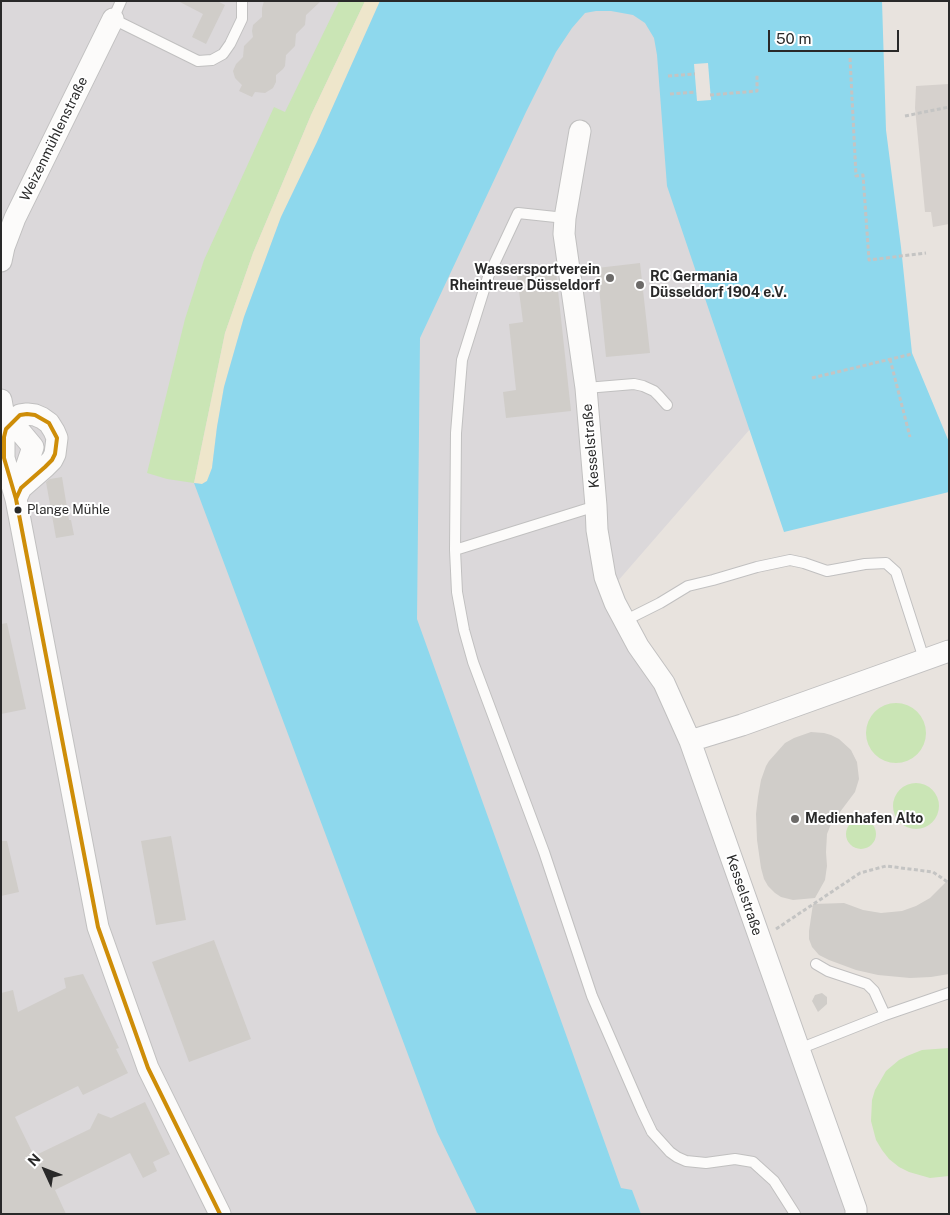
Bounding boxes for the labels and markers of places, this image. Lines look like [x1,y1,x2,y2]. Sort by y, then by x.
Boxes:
place label: Wassersportverein Rheintreue Düsseldorf [449,262,600,294]
place label: RC Germania Düsseldorf 1904 e.V. [650,269,787,302]
marker: Wassersportverein Rheintreue Düsseldorf [604,272,616,284]
marker: RC Germania Düsseldorf 1904 e.V. [634,279,646,291]
place label: Plange Mühle [27,502,110,518]
marker: Plange Mühle [13,505,23,515]
place label: Medienhafen Alto [805,811,923,827]
marker: Medienhafen Alto [789,813,801,825]

